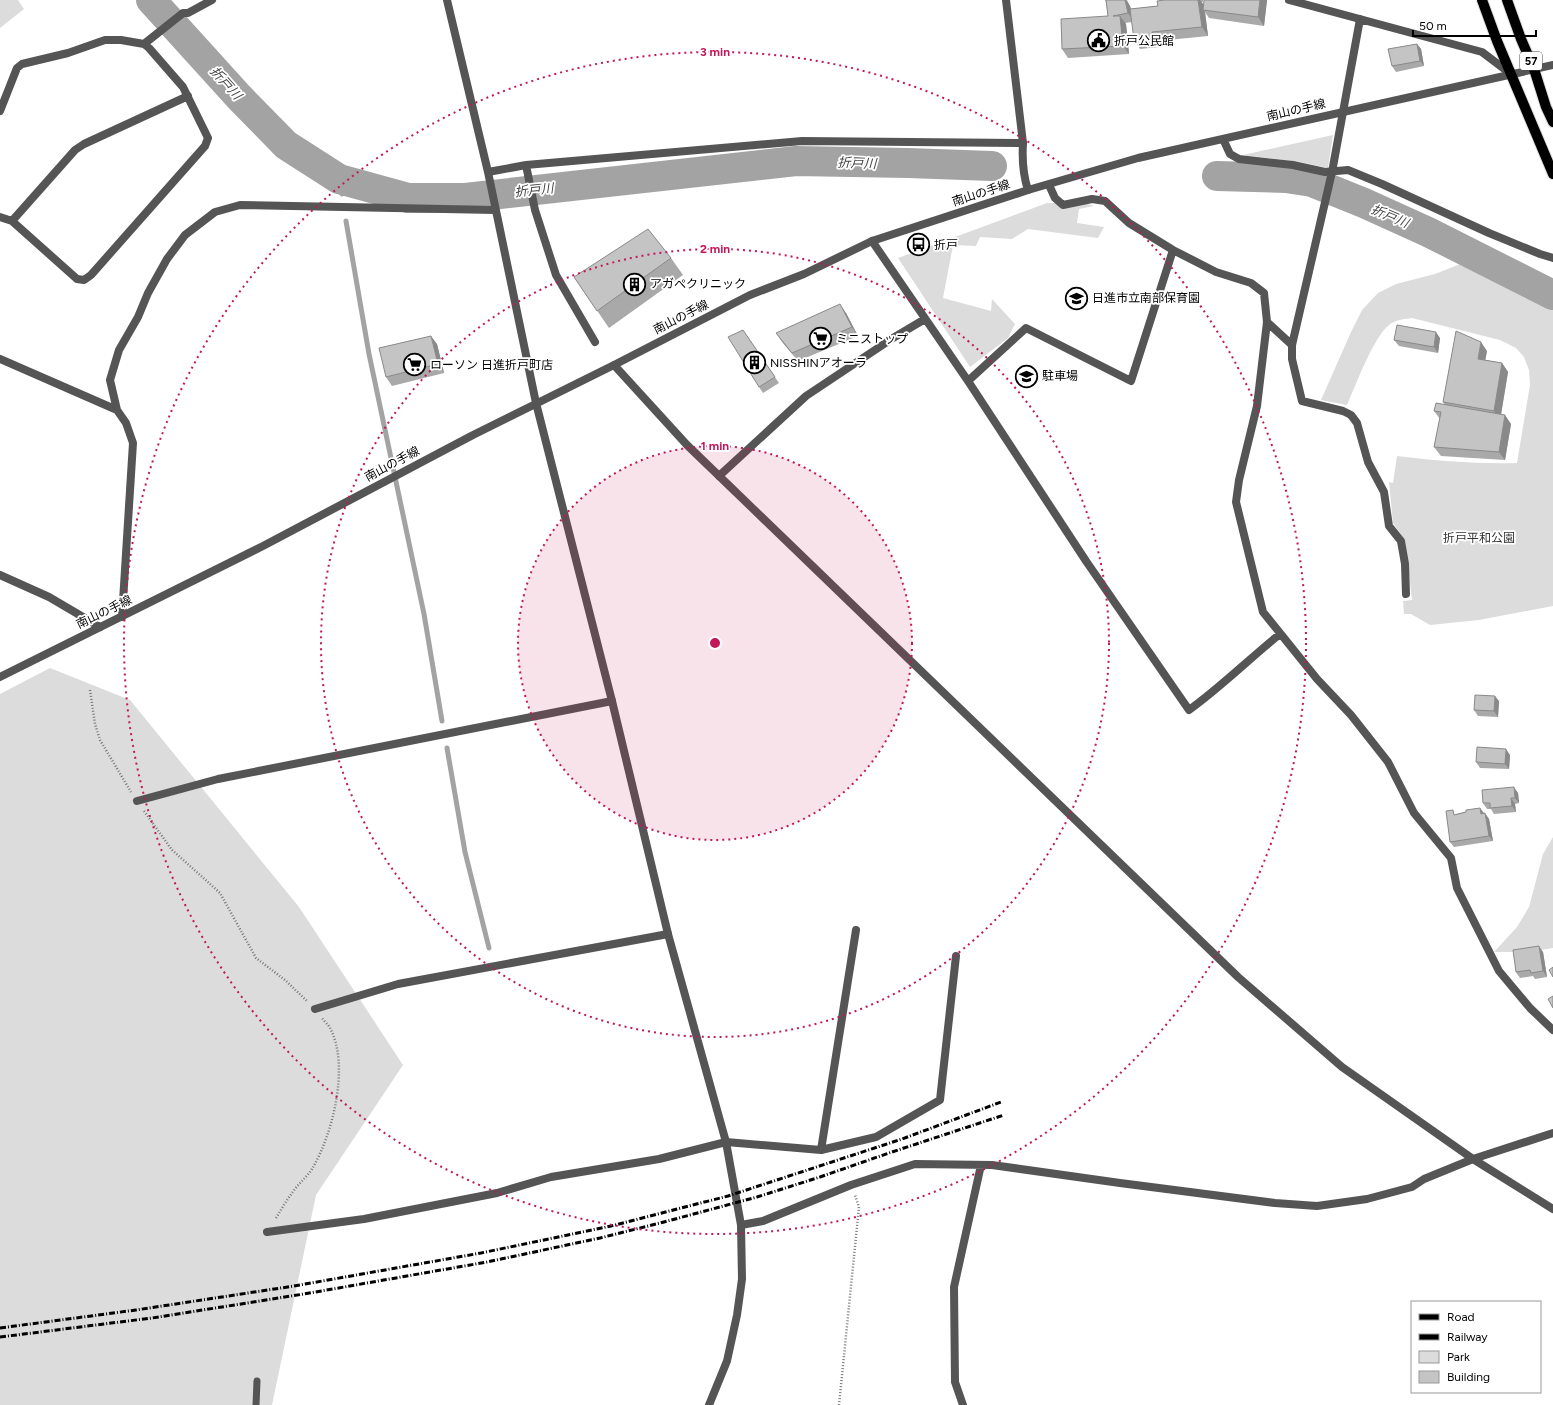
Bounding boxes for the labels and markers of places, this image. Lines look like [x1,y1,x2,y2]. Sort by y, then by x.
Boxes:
public building icon: 折戸公民館 [1085,28,1111,54]
place label: 折戸公民館 [1114,34,1174,48]
bus stop icon: 折戸 [905,232,931,258]
place label: 折戸 [934,238,958,252]
building icon: アガぺクリニック [622,271,648,297]
place label: アガぺクリニック [650,277,746,291]
school or university icon: 日進市立南部保育園 [1064,285,1090,311]
place label: 日進市立南部保育園 [1092,291,1200,305]
supermarket icon: ミニストップ [807,326,833,352]
place label: ミニストップ [836,332,908,346]
building icon: NISSHINアオーラ [742,350,768,376]
supermarket icon: ローソン 日進折戸町店 [401,352,427,378]
place label: NISSHINアオーラ [770,356,867,370]
place label: ローソン 日進折戸町店 [430,358,553,372]
school or university icon: 駐車場 [1014,363,1040,389]
place label: 駐車場 [1042,369,1078,383]
centre of rings [708,636,722,650]

